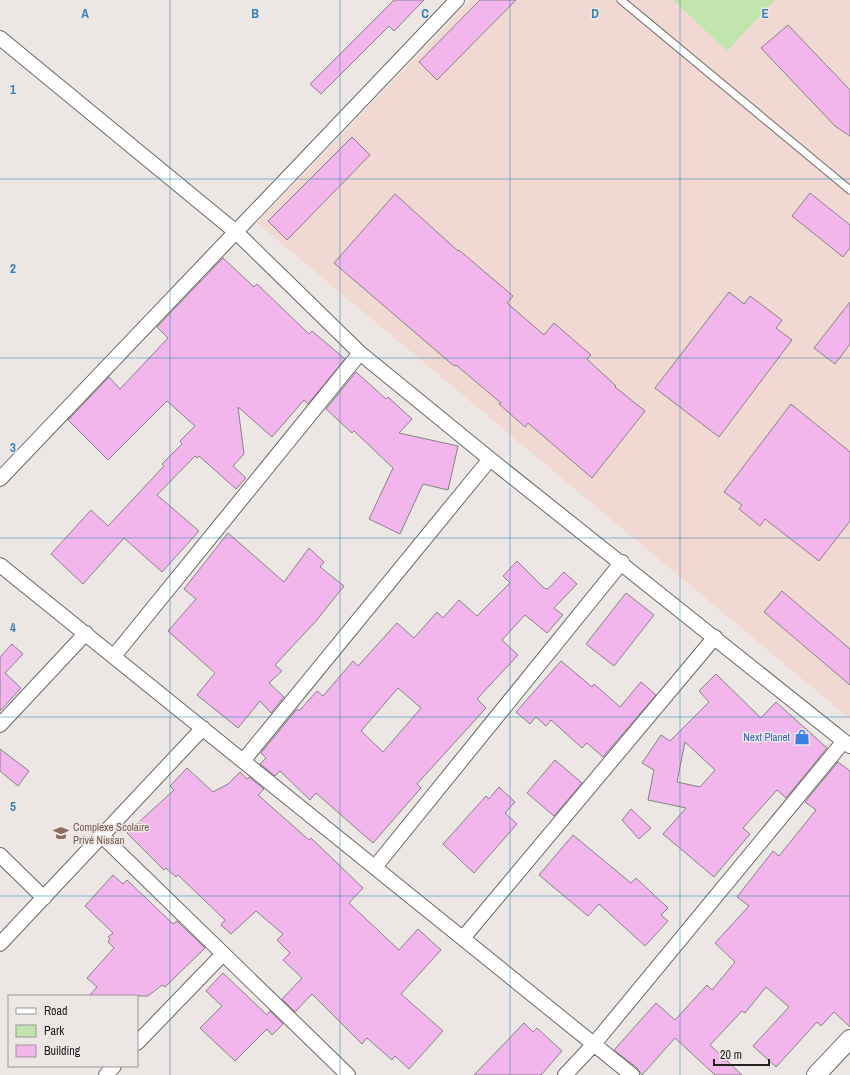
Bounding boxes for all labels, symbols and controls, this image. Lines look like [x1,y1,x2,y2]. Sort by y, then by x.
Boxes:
text: A [81,5,89,22]
text: B [251,5,259,22]
text: C [421,5,429,22]
text: D [591,5,599,22]
text: E [761,5,769,22]
text: 1 [10,81,16,98]
text: 2 [10,260,16,277]
text: 3 [10,439,16,456]
text: 4 [10,619,16,636]
shop icon: Next Planet [793,728,811,746]
place label: Next Planet [743,730,790,744]
text: 5 [10,798,16,815]
place label: Complexe Scolaire Privé Nissan [73,820,149,847]
school or university icon: Complexe Scolaire Privé Nissan [52,824,70,842]
legend [8,995,138,1067]
text: Road [44,1003,68,1019]
text: Park [44,1023,64,1039]
scale bar [714,1041,769,1067]
text: Building [44,1043,81,1059]
text: 20 m [720,1047,742,1063]

